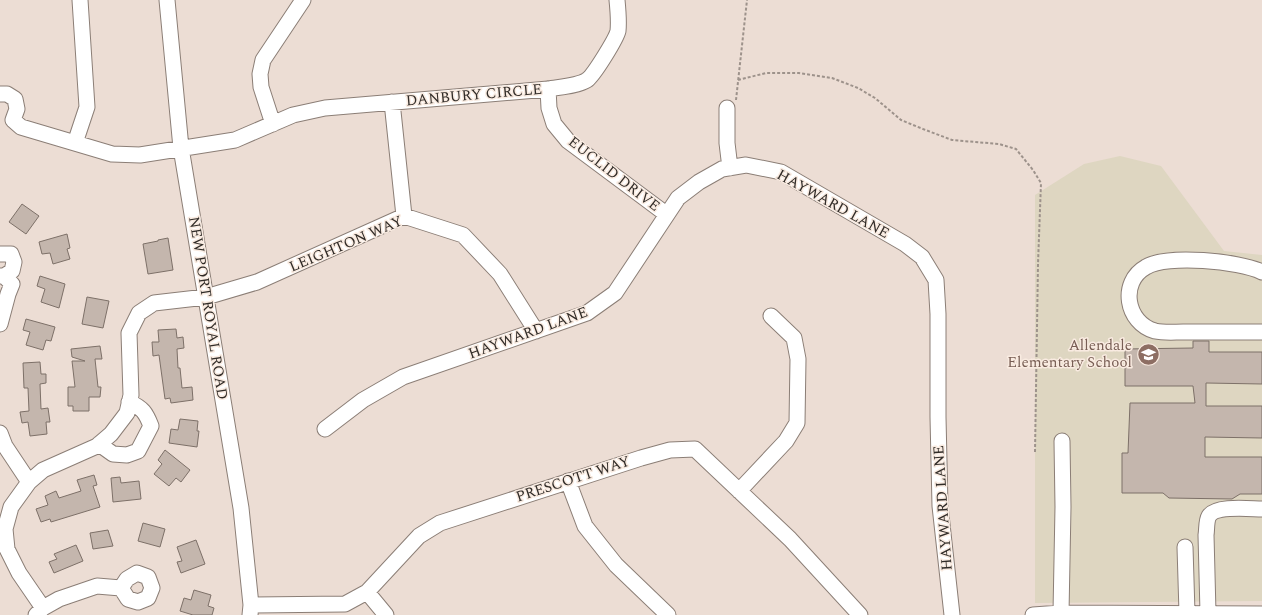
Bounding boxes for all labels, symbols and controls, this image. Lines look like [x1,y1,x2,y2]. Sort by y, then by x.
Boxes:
street label: DANBURY CIRCLE [405,78,543,112]
street label: EUCLID DRIVE [563,131,665,217]
street label: HAYWARD LANE [772,163,894,245]
street label: LEIGHTON WAY [286,210,407,278]
street label: NEW PORT ROYAL ROAD [182,215,234,401]
street label: HAYWARD LANE [465,301,591,365]
place label: Allendale Elementary School [1007,334,1132,374]
school or university icon: Allendale Elementary School [1135,341,1161,367]
street label: HAYWARD LANE [927,445,959,571]
street label: PRESCOTT WAY [513,450,633,508]

